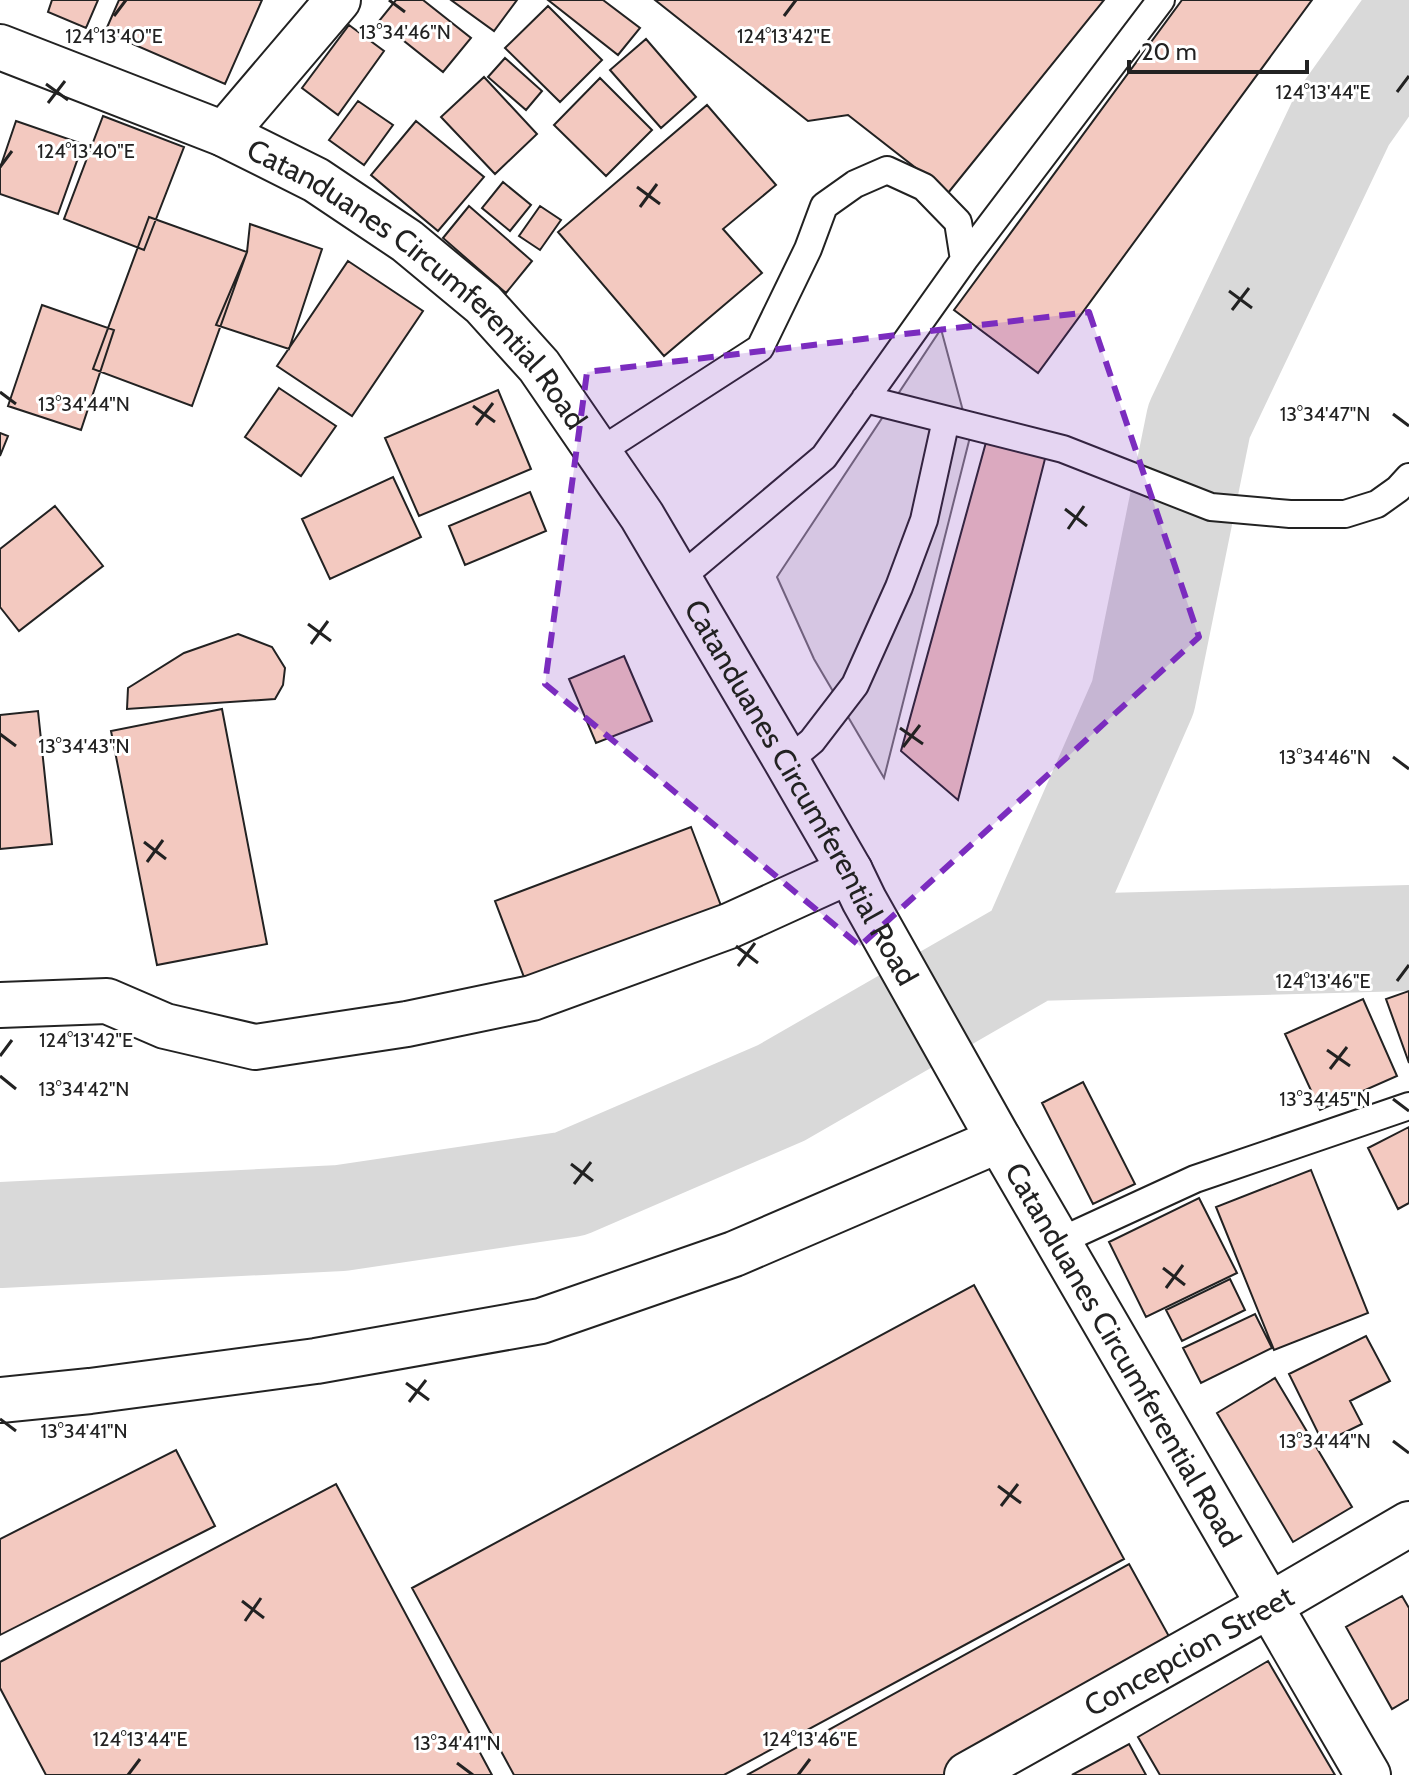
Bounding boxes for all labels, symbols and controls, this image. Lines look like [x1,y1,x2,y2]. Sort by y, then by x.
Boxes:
text: 13°34'46"N [359,20,451,44]
text: 124°13'40"E [65,24,163,48]
text: 124°13'42"E [737,24,831,48]
scale bar [1129,24,1307,74]
text: 20 m [1141,37,1197,66]
text: 124°13'44"E [1276,80,1370,104]
street label: Catanduanes Circumferential Road [241,130,595,436]
text: 124°13'40"E [37,139,135,163]
text: 13°34'44"N [38,392,130,416]
text: 13°34'47"N [1280,402,1370,426]
street label: Catanduanes Circumferential Road [677,593,926,992]
text: 13°34'43"N [38,734,130,758]
text: 13°34'46"N [1279,745,1371,769]
text: 124°13'46"E [1276,969,1371,993]
text: 124°13'42"E [39,1028,133,1052]
text: 13°34'42"N [39,1077,129,1101]
text: 13°34'45"N [1279,1087,1371,1111]
street label: Catanduanes Circumferential Road [998,1156,1250,1553]
text: 13°34'41"N [41,1419,127,1443]
text: 13°34'44"N [1279,1429,1371,1453]
street label: Concepcion Street [1077,1577,1300,1724]
text: 124°13'44"E [93,1727,187,1751]
text: 124°13'46"E [763,1727,858,1751]
text: 13°34'41"N [414,1731,500,1755]

